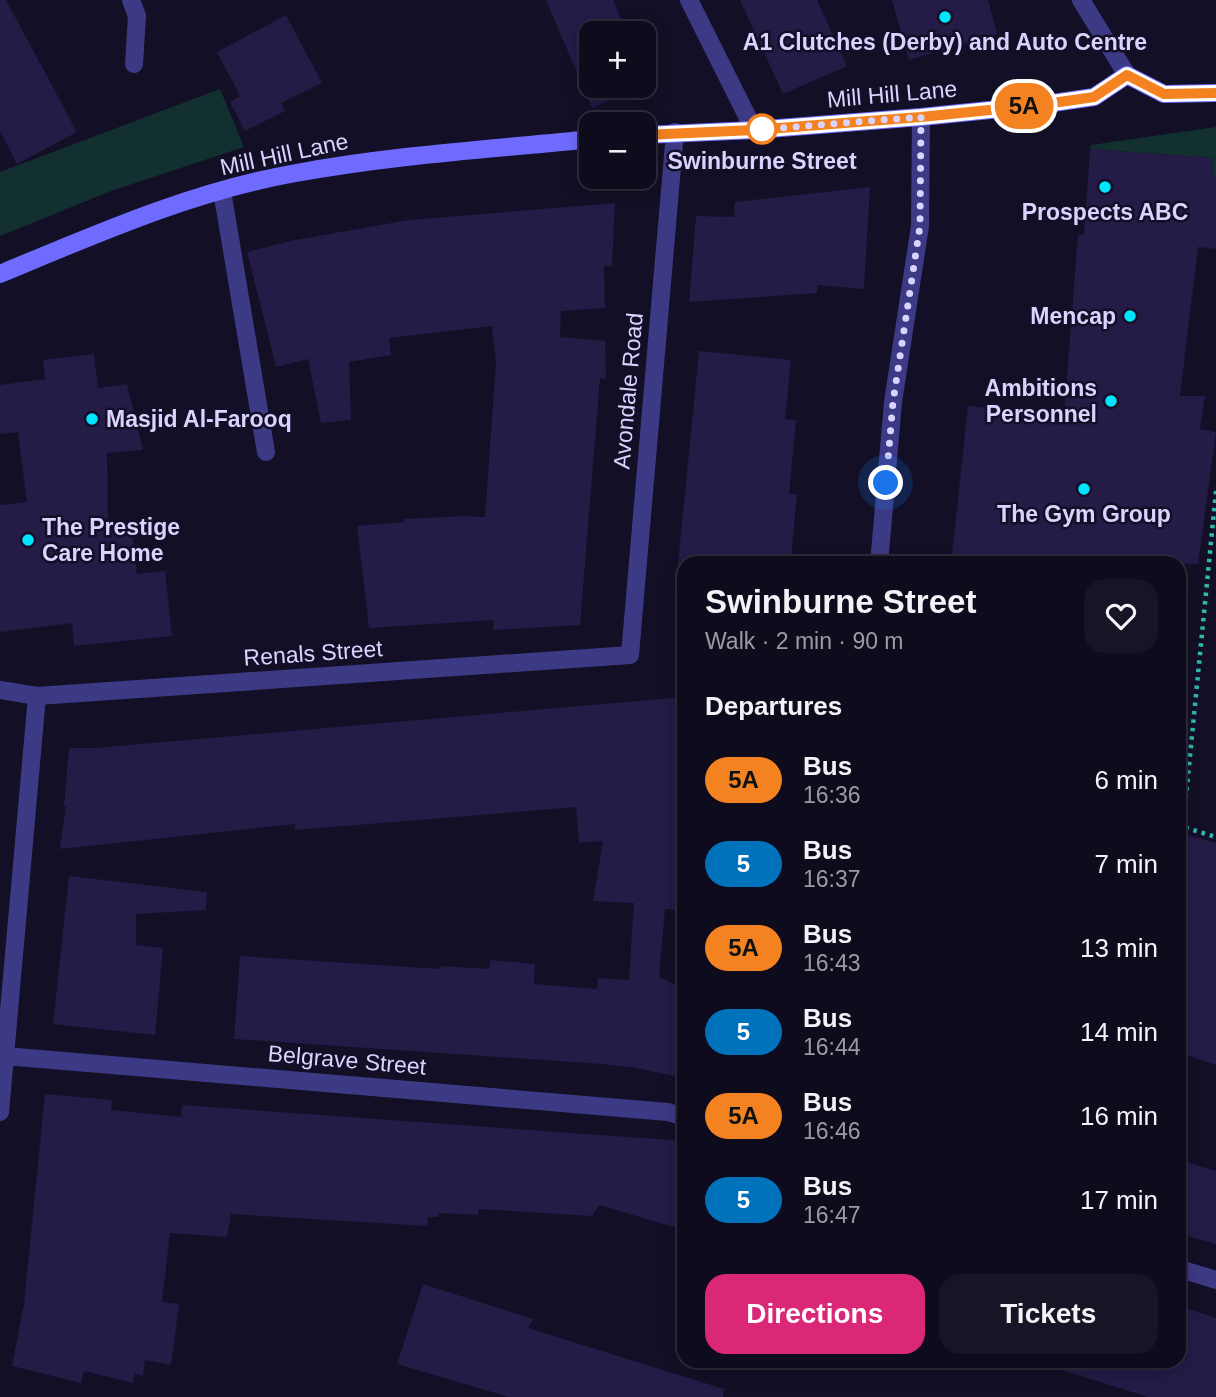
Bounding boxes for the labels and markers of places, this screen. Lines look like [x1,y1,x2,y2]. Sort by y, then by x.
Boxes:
marker: A1 Clutches (Derby) and Auto Centre [937,9,953,25]
place label: A1 Clutches (Derby) and Auto Centre [743,29,1147,55]
marker: Swinburne Street [747,114,777,144]
place label: Swinburne Street [667,148,857,174]
marker: Prospects ABC [1097,179,1113,195]
place label: Prospects ABC [1022,199,1188,225]
place label: Mencap [1030,303,1116,329]
marker: Mencap [1122,308,1138,324]
place label: Ambitions Personnel [985,375,1097,427]
marker: Ambitions Personnel [1103,393,1119,409]
place label: Masjid Al-Farooq [106,406,292,432]
marker: Masjid Al-Farooq [84,411,100,427]
marker: The Gym Group [1076,481,1092,497]
place label: The Gym Group [997,501,1171,527]
place label: The Prestige Care Home [42,514,180,566]
marker: The Prestige Care Home [20,532,36,548]

